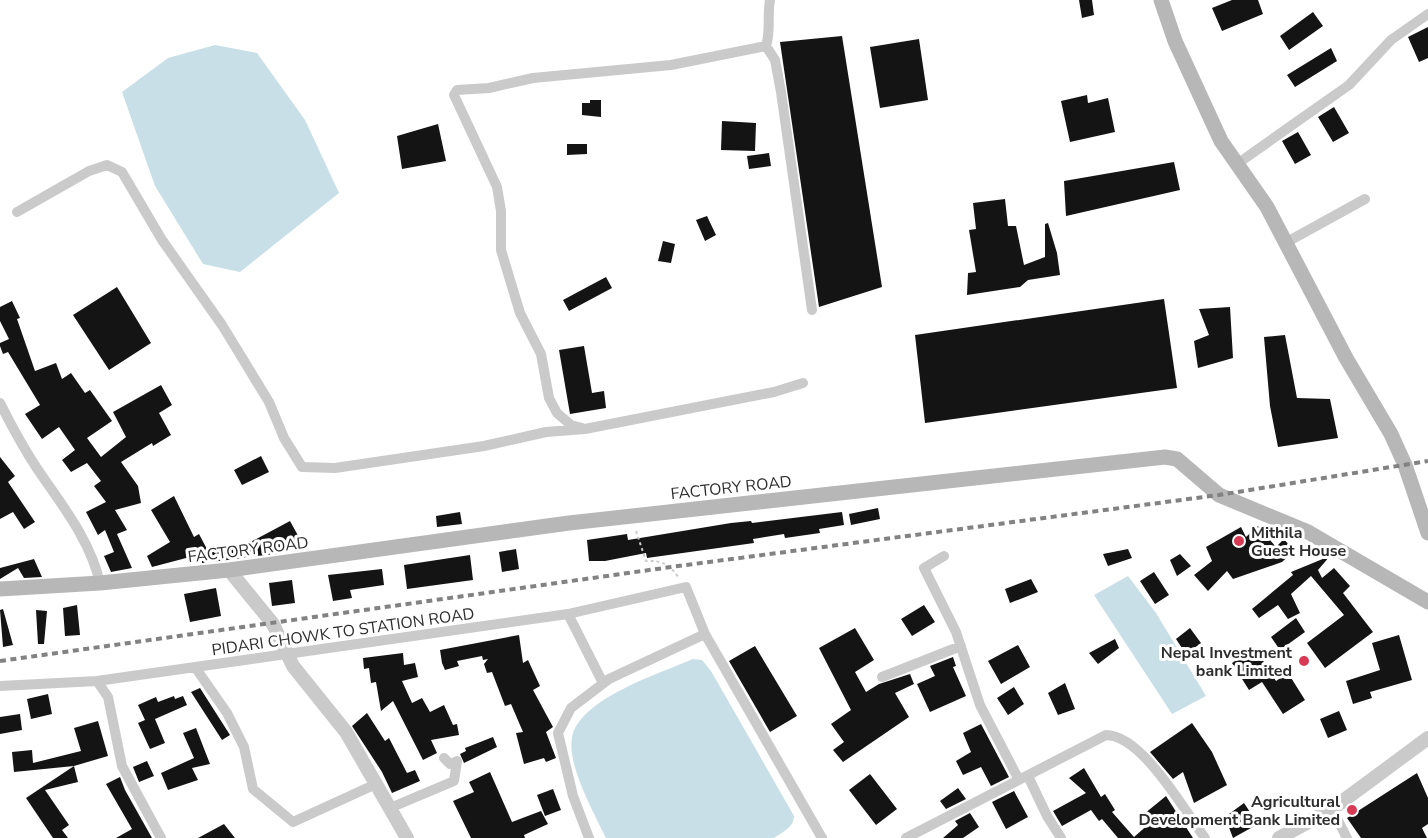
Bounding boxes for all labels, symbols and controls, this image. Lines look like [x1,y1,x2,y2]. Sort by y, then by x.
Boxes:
street label: FACTORY ROAD [669,471,793,505]
place label: Mithila Guest House [1251,522,1347,562]
street label: FACTORY ROAD [186,532,310,568]
marker: Mithila Guest House [1232,534,1246,548]
street label: PIDARI CHOWK TO STATION ROAD [210,603,476,661]
place label: Nepal Investment bank Limited [1161,642,1293,682]
marker: Nepal Investment bank Limited [1297,654,1311,668]
place label: Agricultural Development Bank Limited [1138,791,1340,831]
marker: Agricultural Development Bank Limited [1345,803,1359,817]

